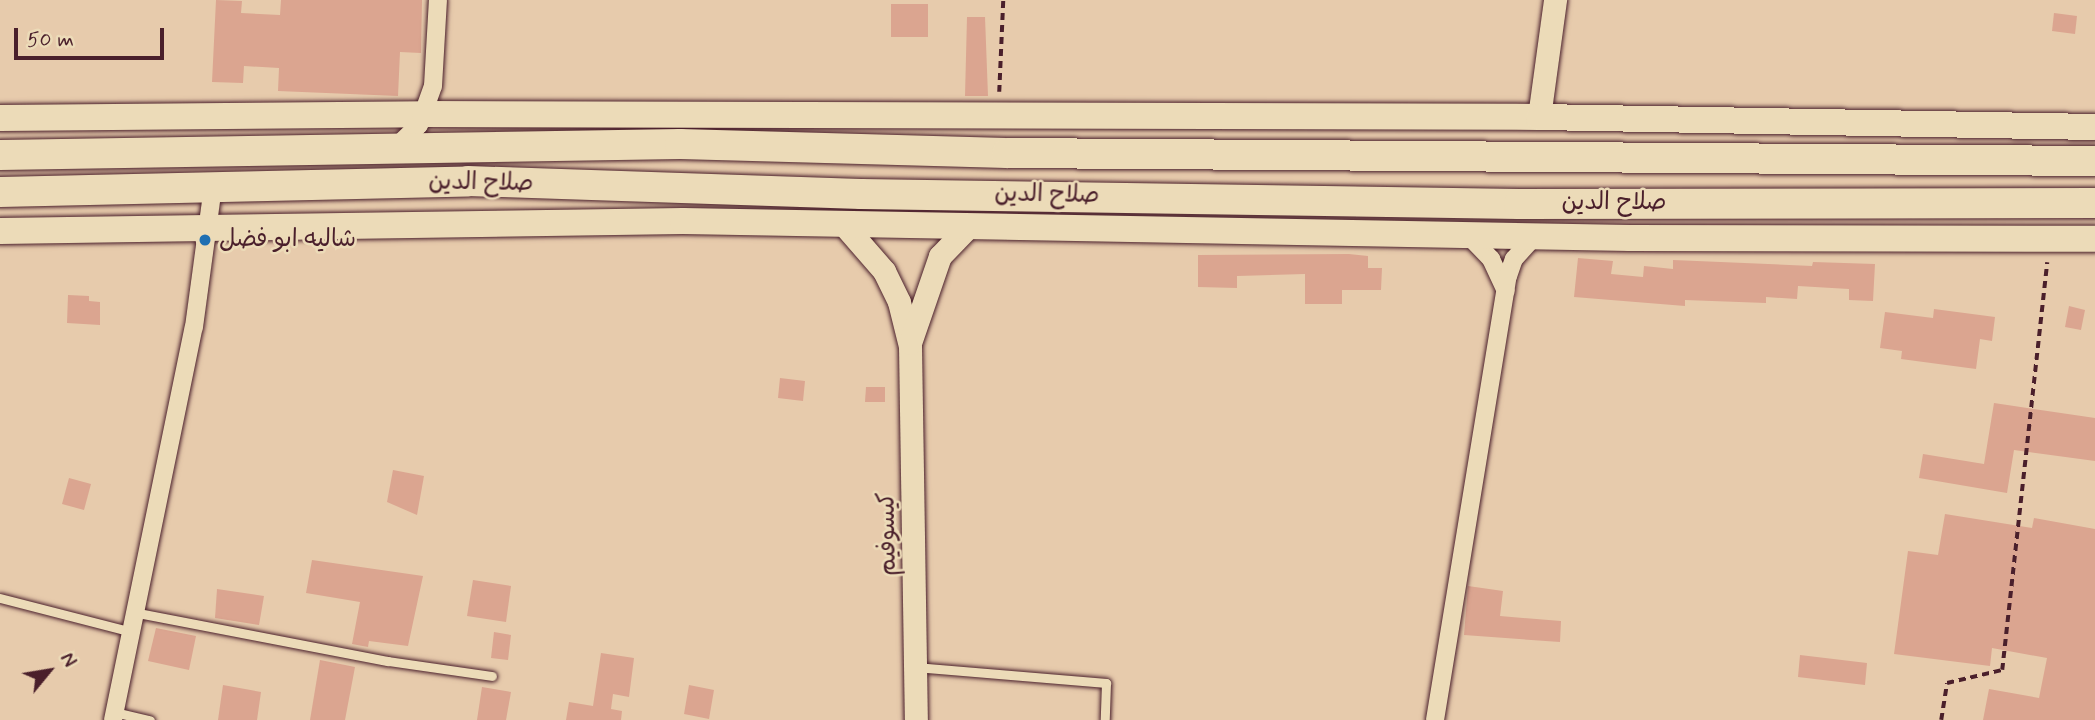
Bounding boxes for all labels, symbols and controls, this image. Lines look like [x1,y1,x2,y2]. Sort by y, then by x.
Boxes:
scale bar [18,14,168,58]
text: 50 m [27,26,74,54]
street label: صلاح الدين [428,168,534,198]
street label: صلاح الدين [994,180,1100,210]
street label: صلاح الدين [1561,189,1667,217]
place label: شاليه ابو فضل [219,226,356,254]
marker: شاليه ابو فضل [197,232,213,248]
street label: كيسوفيم [873,492,903,576]
north arrow [14,636,84,706]
text: N [54,649,82,672]

